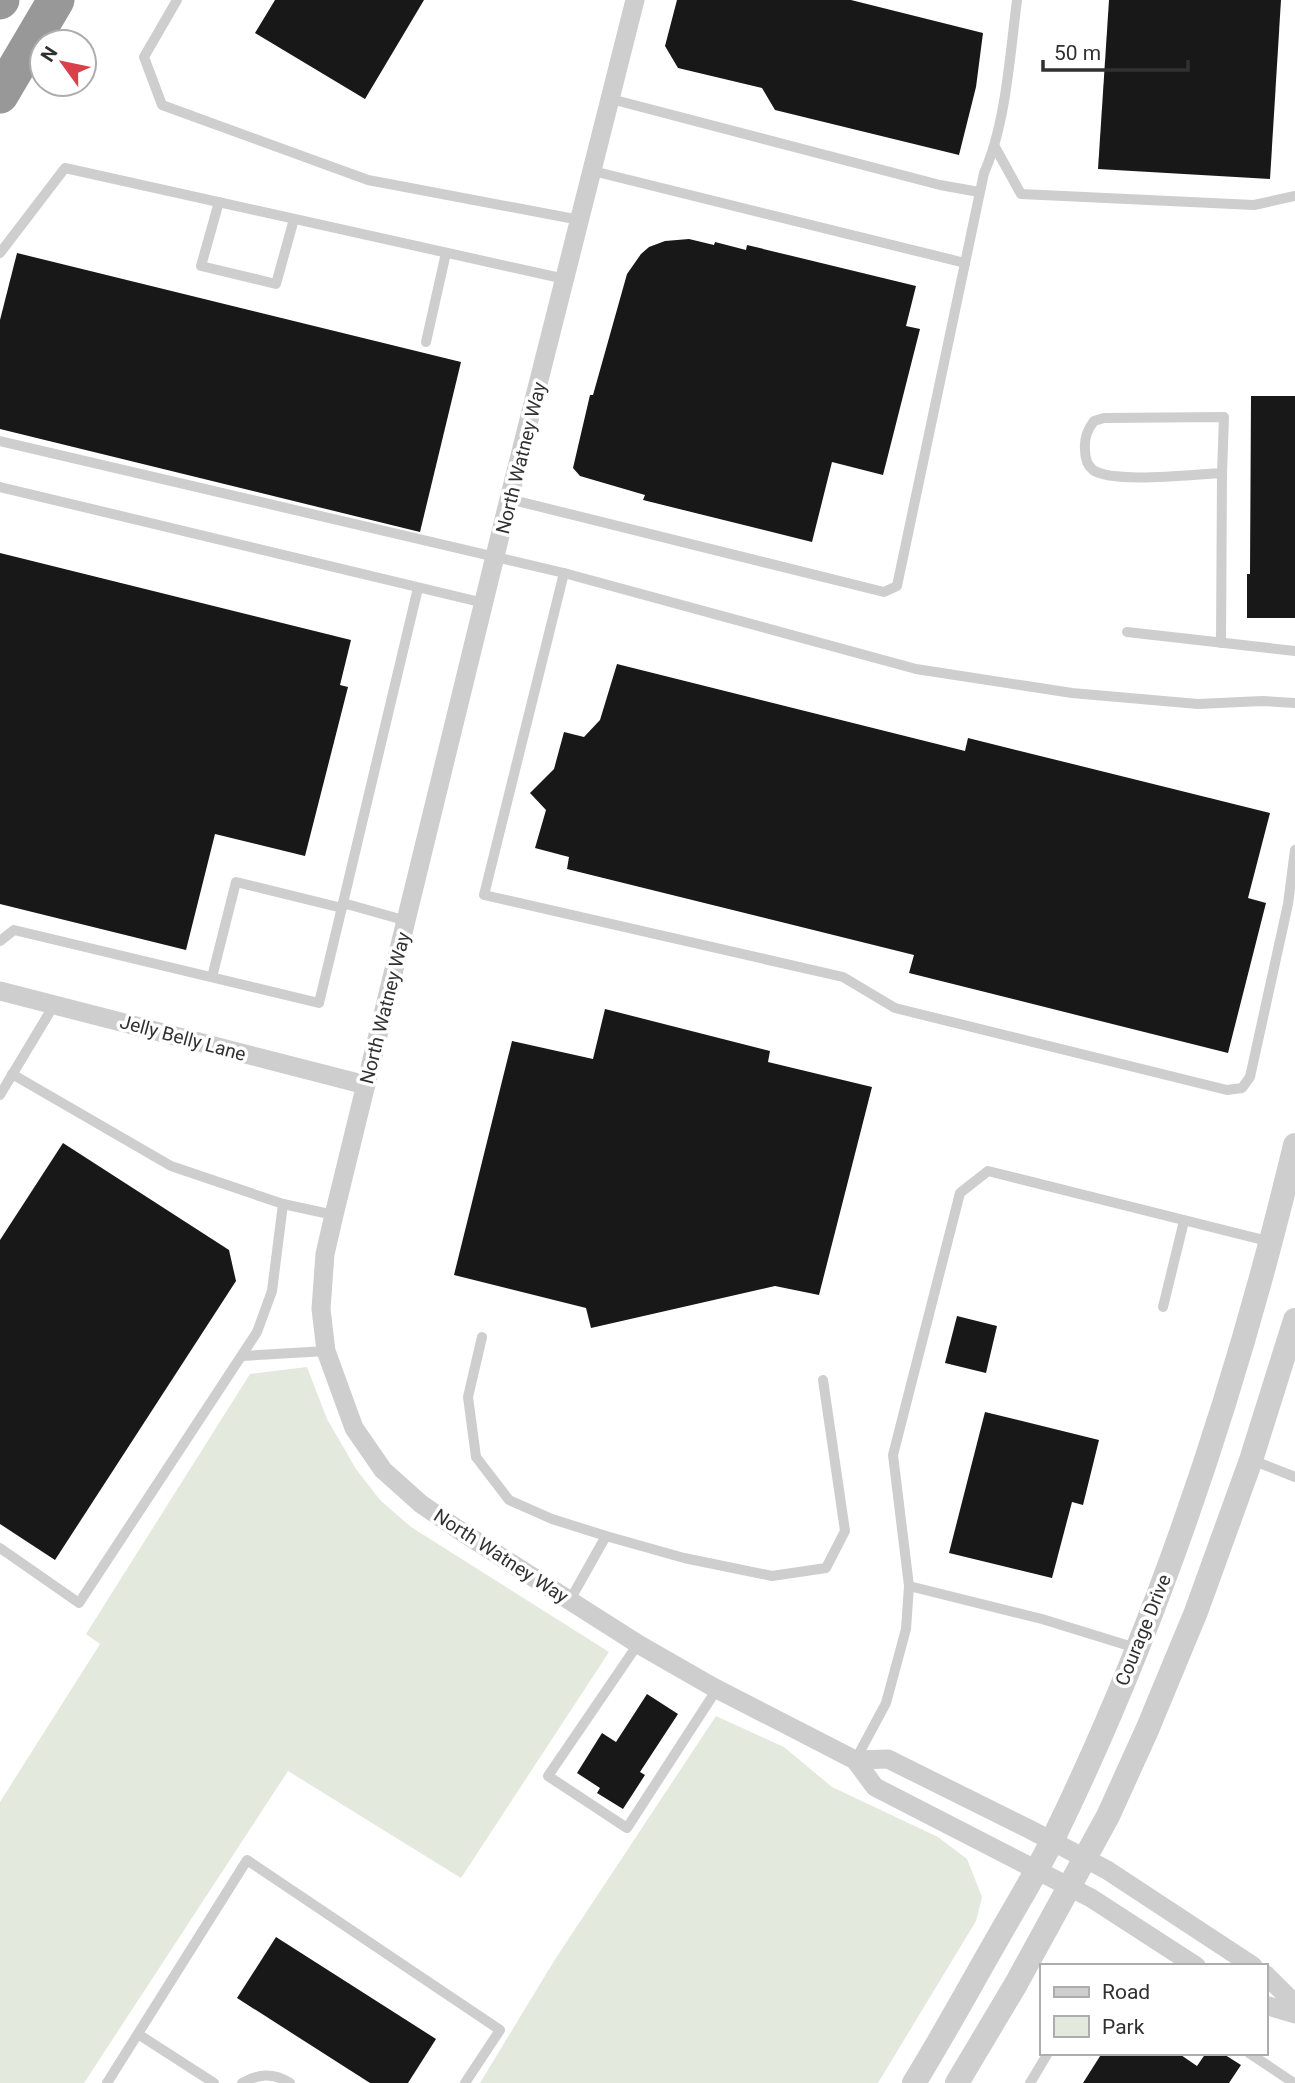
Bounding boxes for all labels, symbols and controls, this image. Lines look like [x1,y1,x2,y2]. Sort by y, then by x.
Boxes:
north arrow [28,28,98,98]
scale bar [1043,28,1188,72]
text: 50 m [1054,41,1101,65]
text: N [36,42,62,66]
street label: North Watney Way [491,380,551,536]
street label: North Watney Way [355,930,415,1086]
street label: Jelly Belly Lane [117,1010,249,1066]
street label: North Watney Way [429,1504,573,1608]
street label: Courage Drive [1110,1571,1176,1689]
legend [1040,1964,1267,2055]
text: Road [1102,1980,1150,2004]
text: Park [1102,2015,1145,2039]

